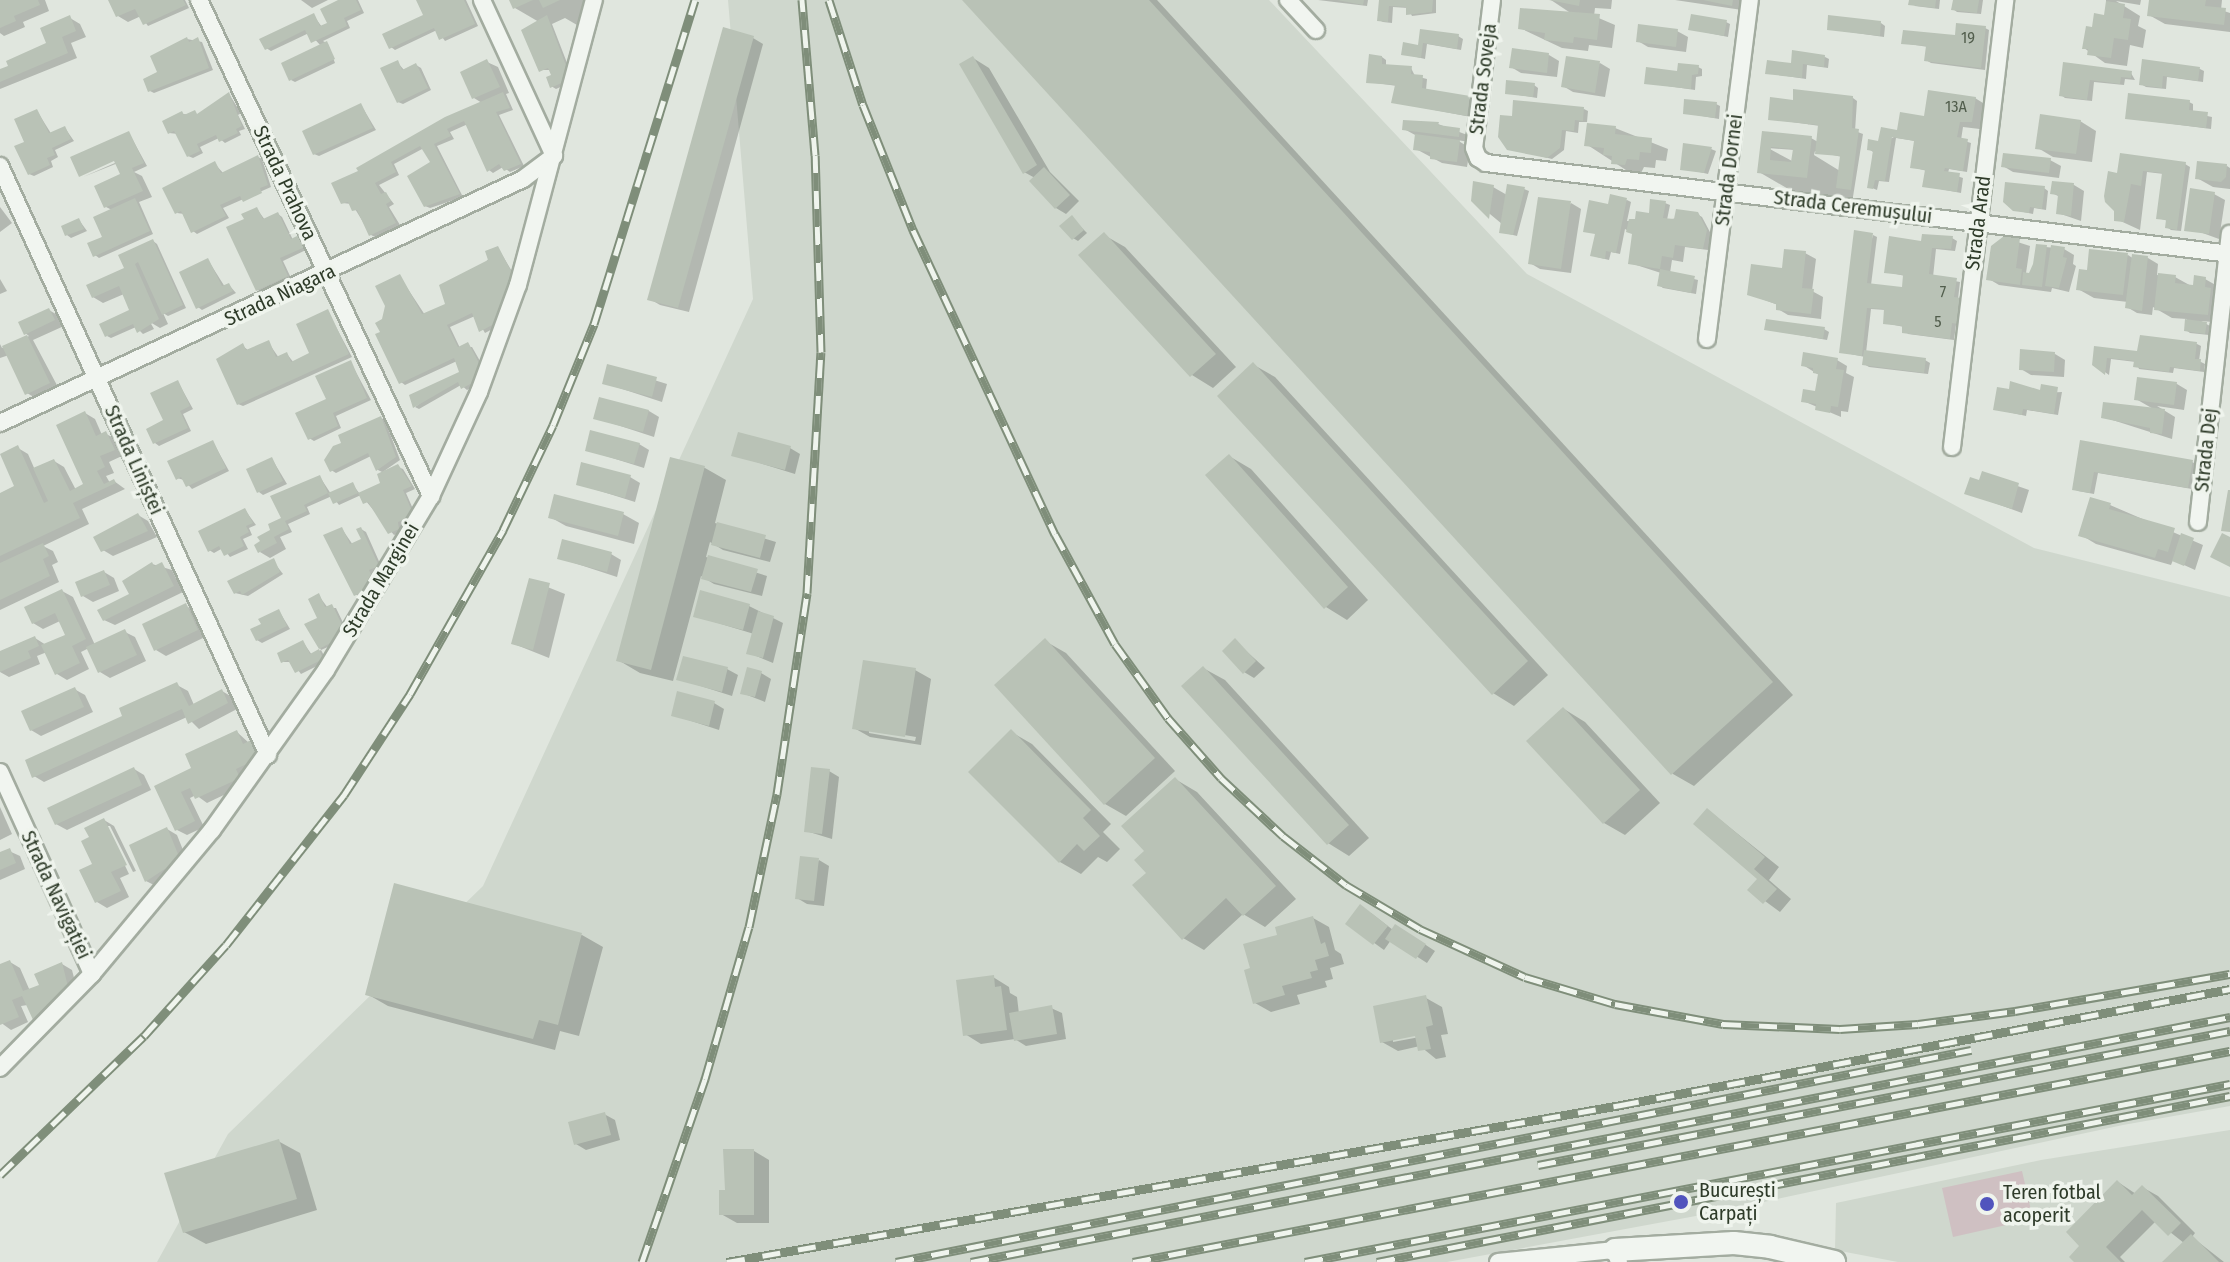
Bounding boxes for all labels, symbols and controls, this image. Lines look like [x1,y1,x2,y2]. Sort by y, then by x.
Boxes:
street label: Strada Soveja [1464,22,1502,136]
house number: 19 [1961,28,1975,48]
house number: 13A [1945,97,1967,117]
street label: Strada Dornei [1710,113,1748,227]
street label: Strada Prahova [248,122,322,244]
street label: Strada Arad [1960,174,1996,272]
street label: Strada Ceremușului [1772,185,1934,229]
street label: Strada Niagara [221,259,339,331]
house number: 7 [1940,282,1946,302]
house number: 5 [1934,312,1942,332]
street label: Strada Liniștei [99,402,169,518]
street label: Strada Dej [2190,407,2222,493]
street label: Strada Marginei [338,519,424,641]
street label: Strada Navigației [16,827,96,963]
place label: București Carpați [1699,1178,1776,1225]
place label: Teren fotbal acoperit [2003,1180,2101,1227]
marker: București Carpați [1670,1191,1692,1213]
marker: Teren fotbal acoperit [1978,1195,1996,1213]

